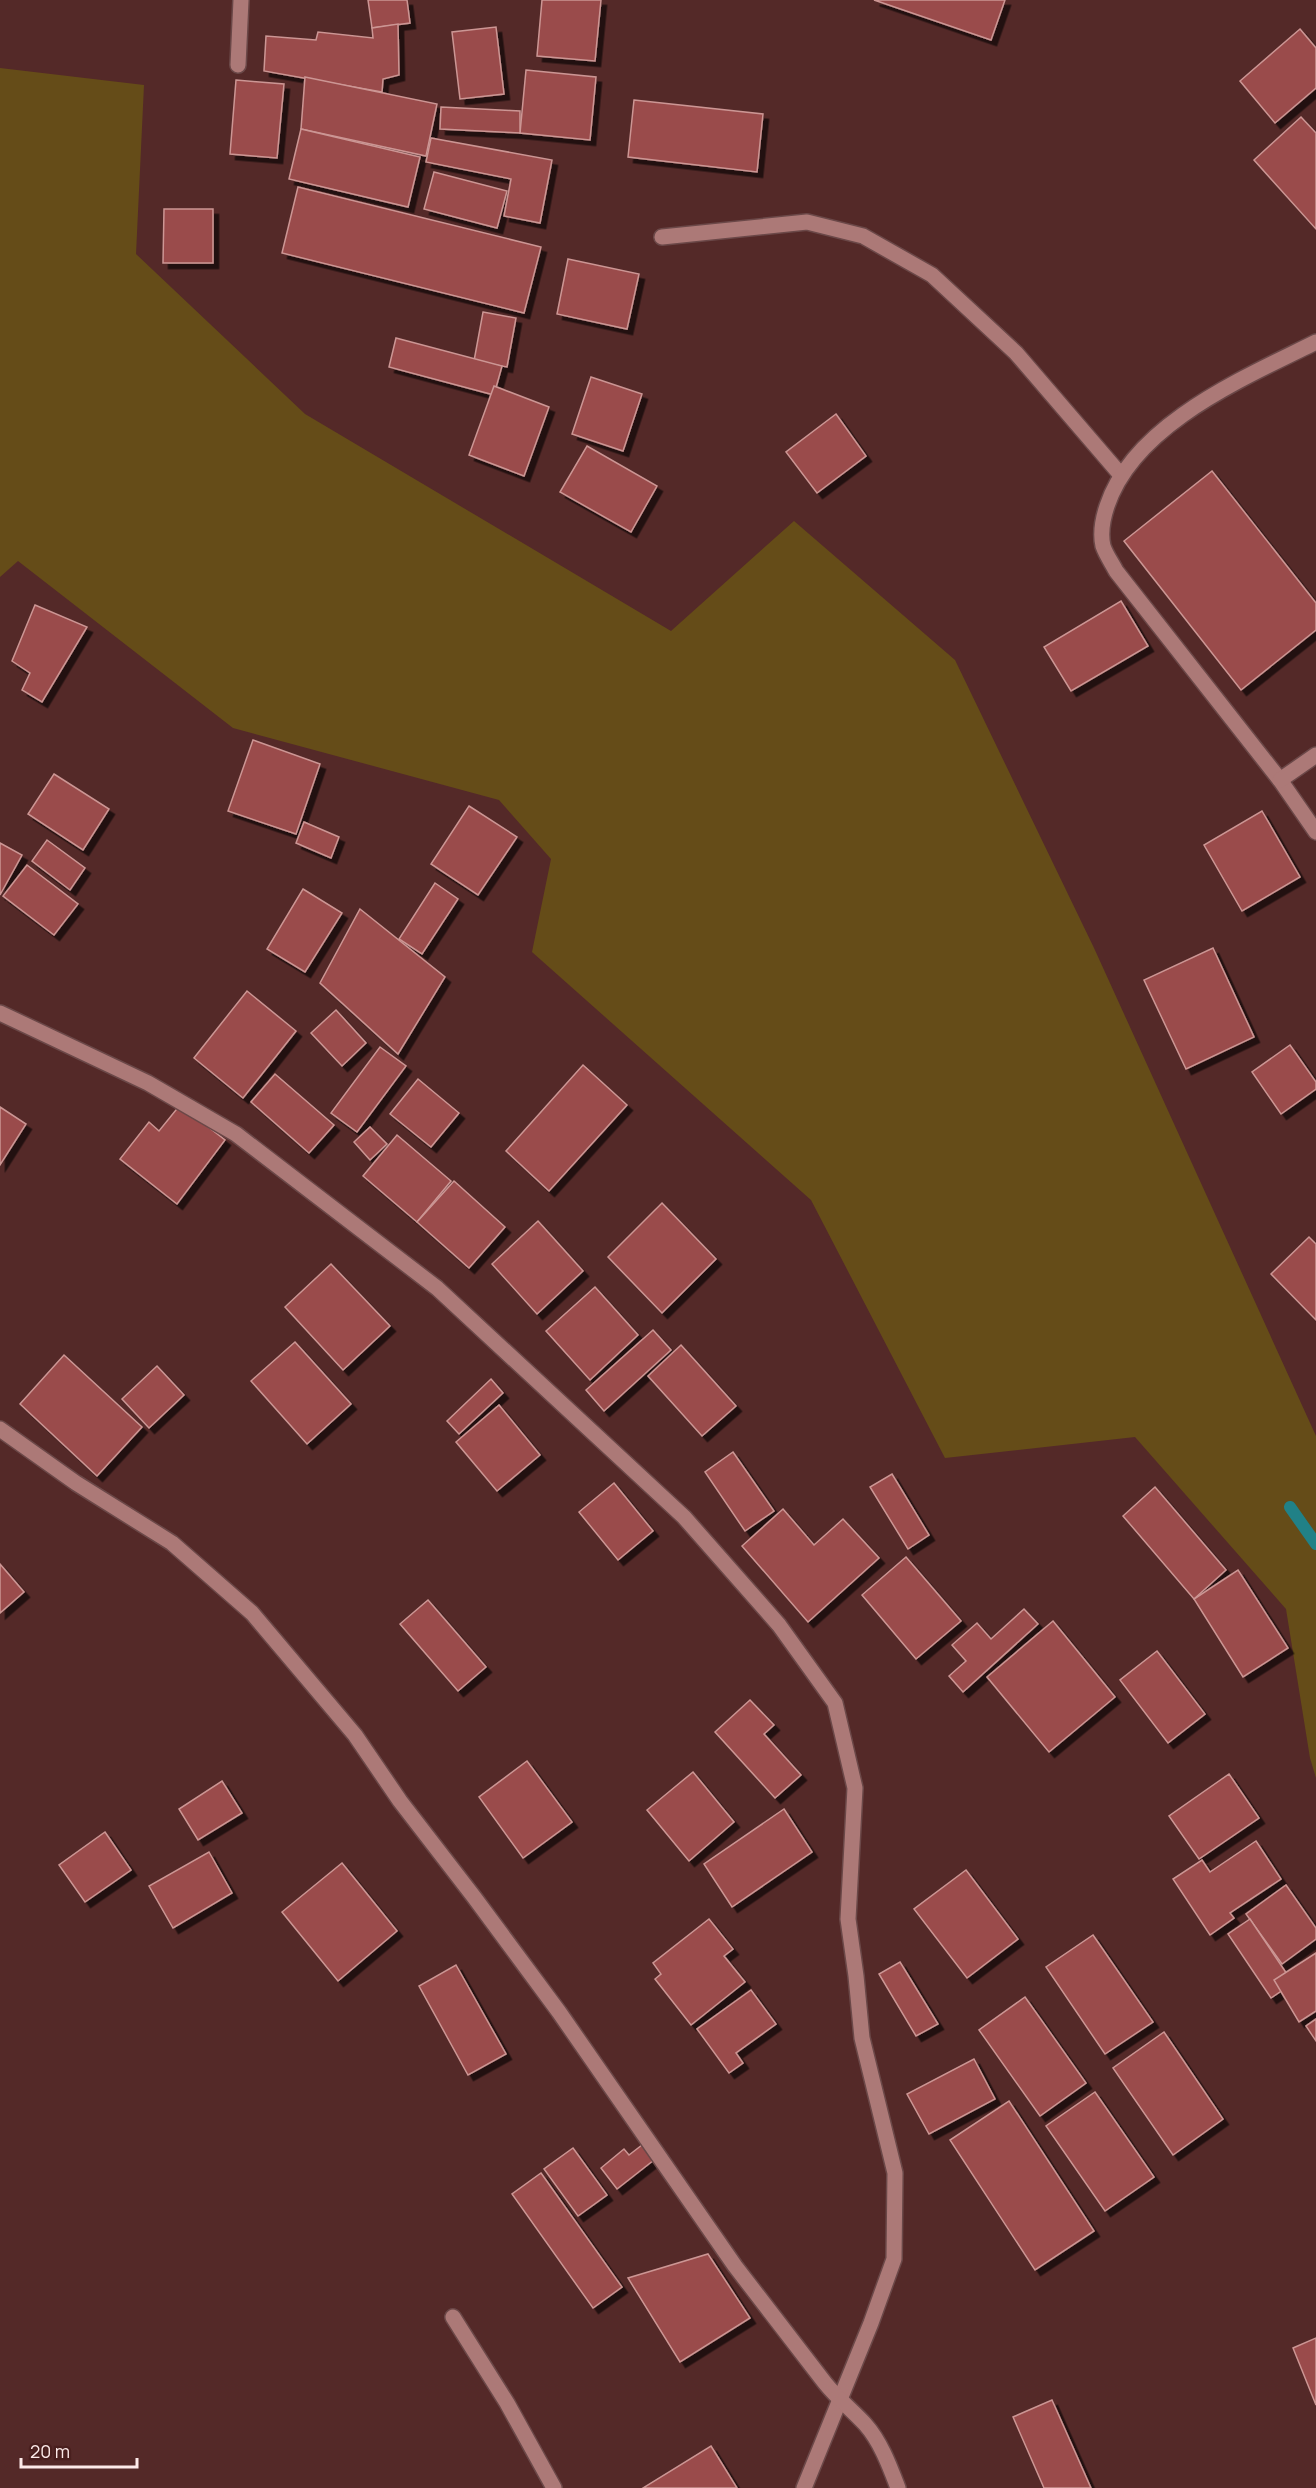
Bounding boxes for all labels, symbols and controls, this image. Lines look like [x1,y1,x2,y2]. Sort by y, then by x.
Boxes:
scale bar [21,2431,136,2469]
text: 20 m [30,2439,70,2463]

